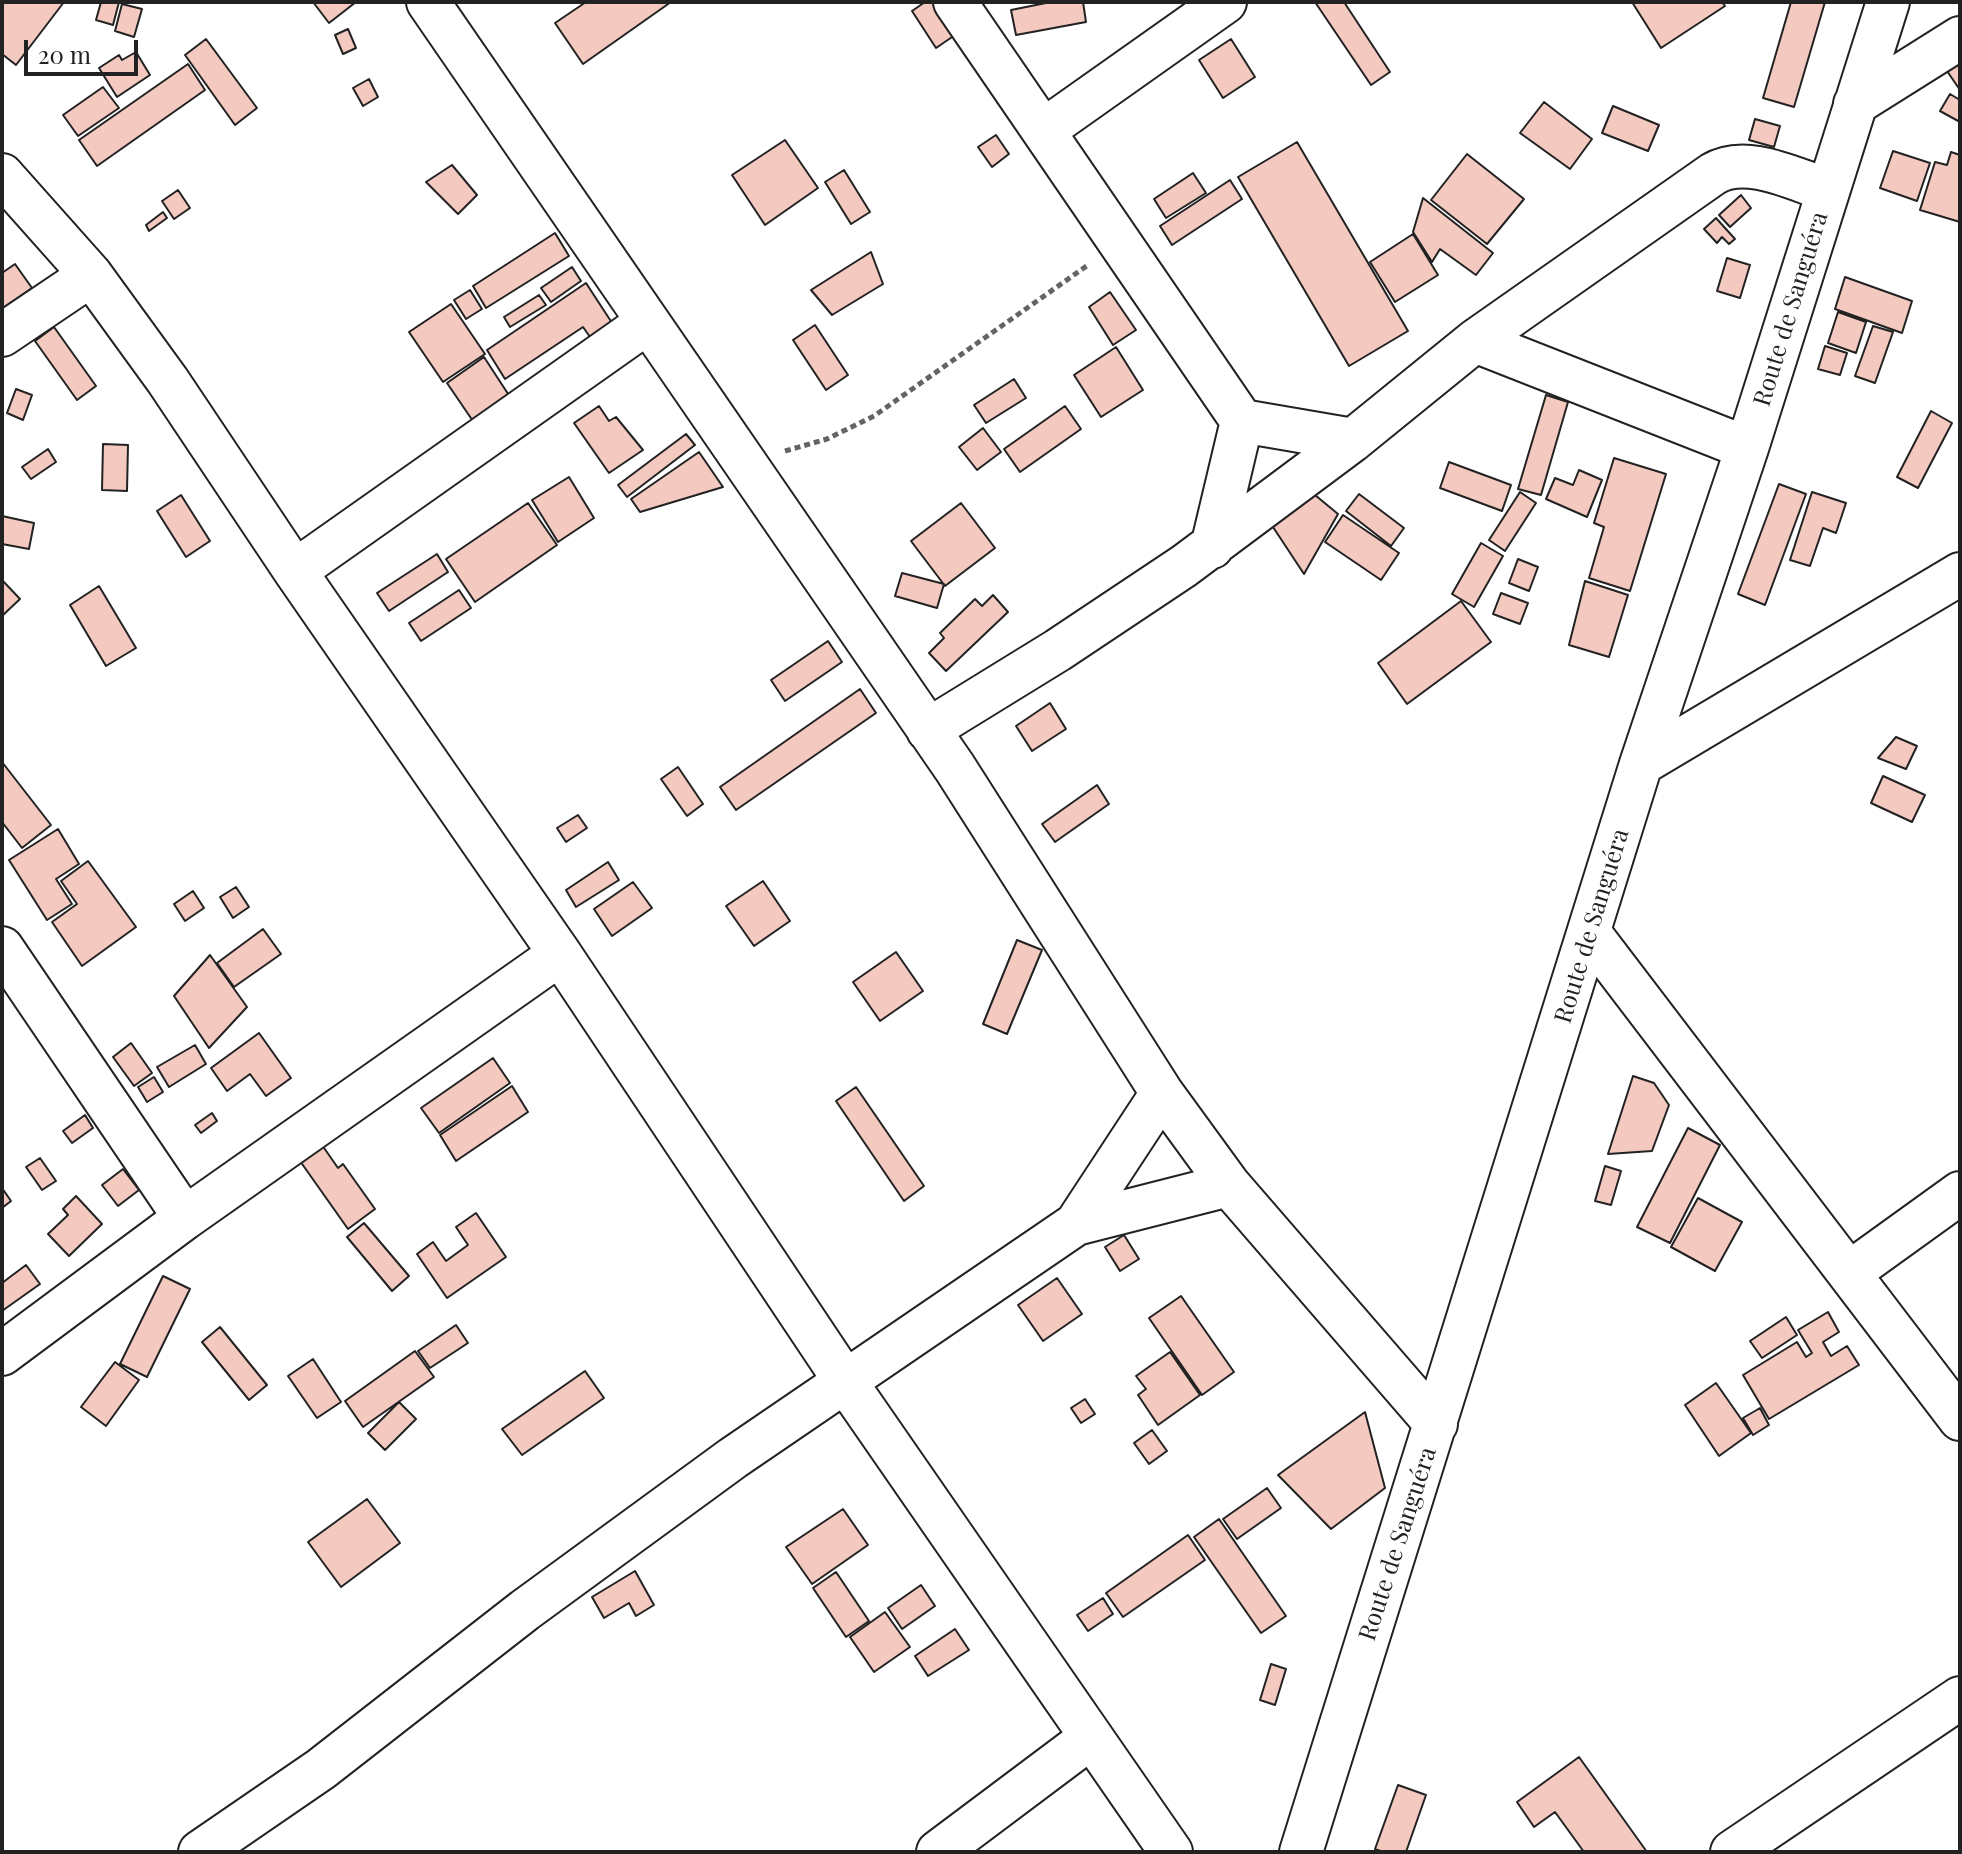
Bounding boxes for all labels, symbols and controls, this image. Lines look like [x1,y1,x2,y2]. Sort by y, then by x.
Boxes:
scale bar [28,24,142,74]
text: 20 m [38,38,91,70]
street label: Route de Sanguéra [1748,208,1834,410]
street label: Route de Sanguéra [1549,825,1635,1027]
street label: Route de Sanguéra [1353,1444,1443,1644]

